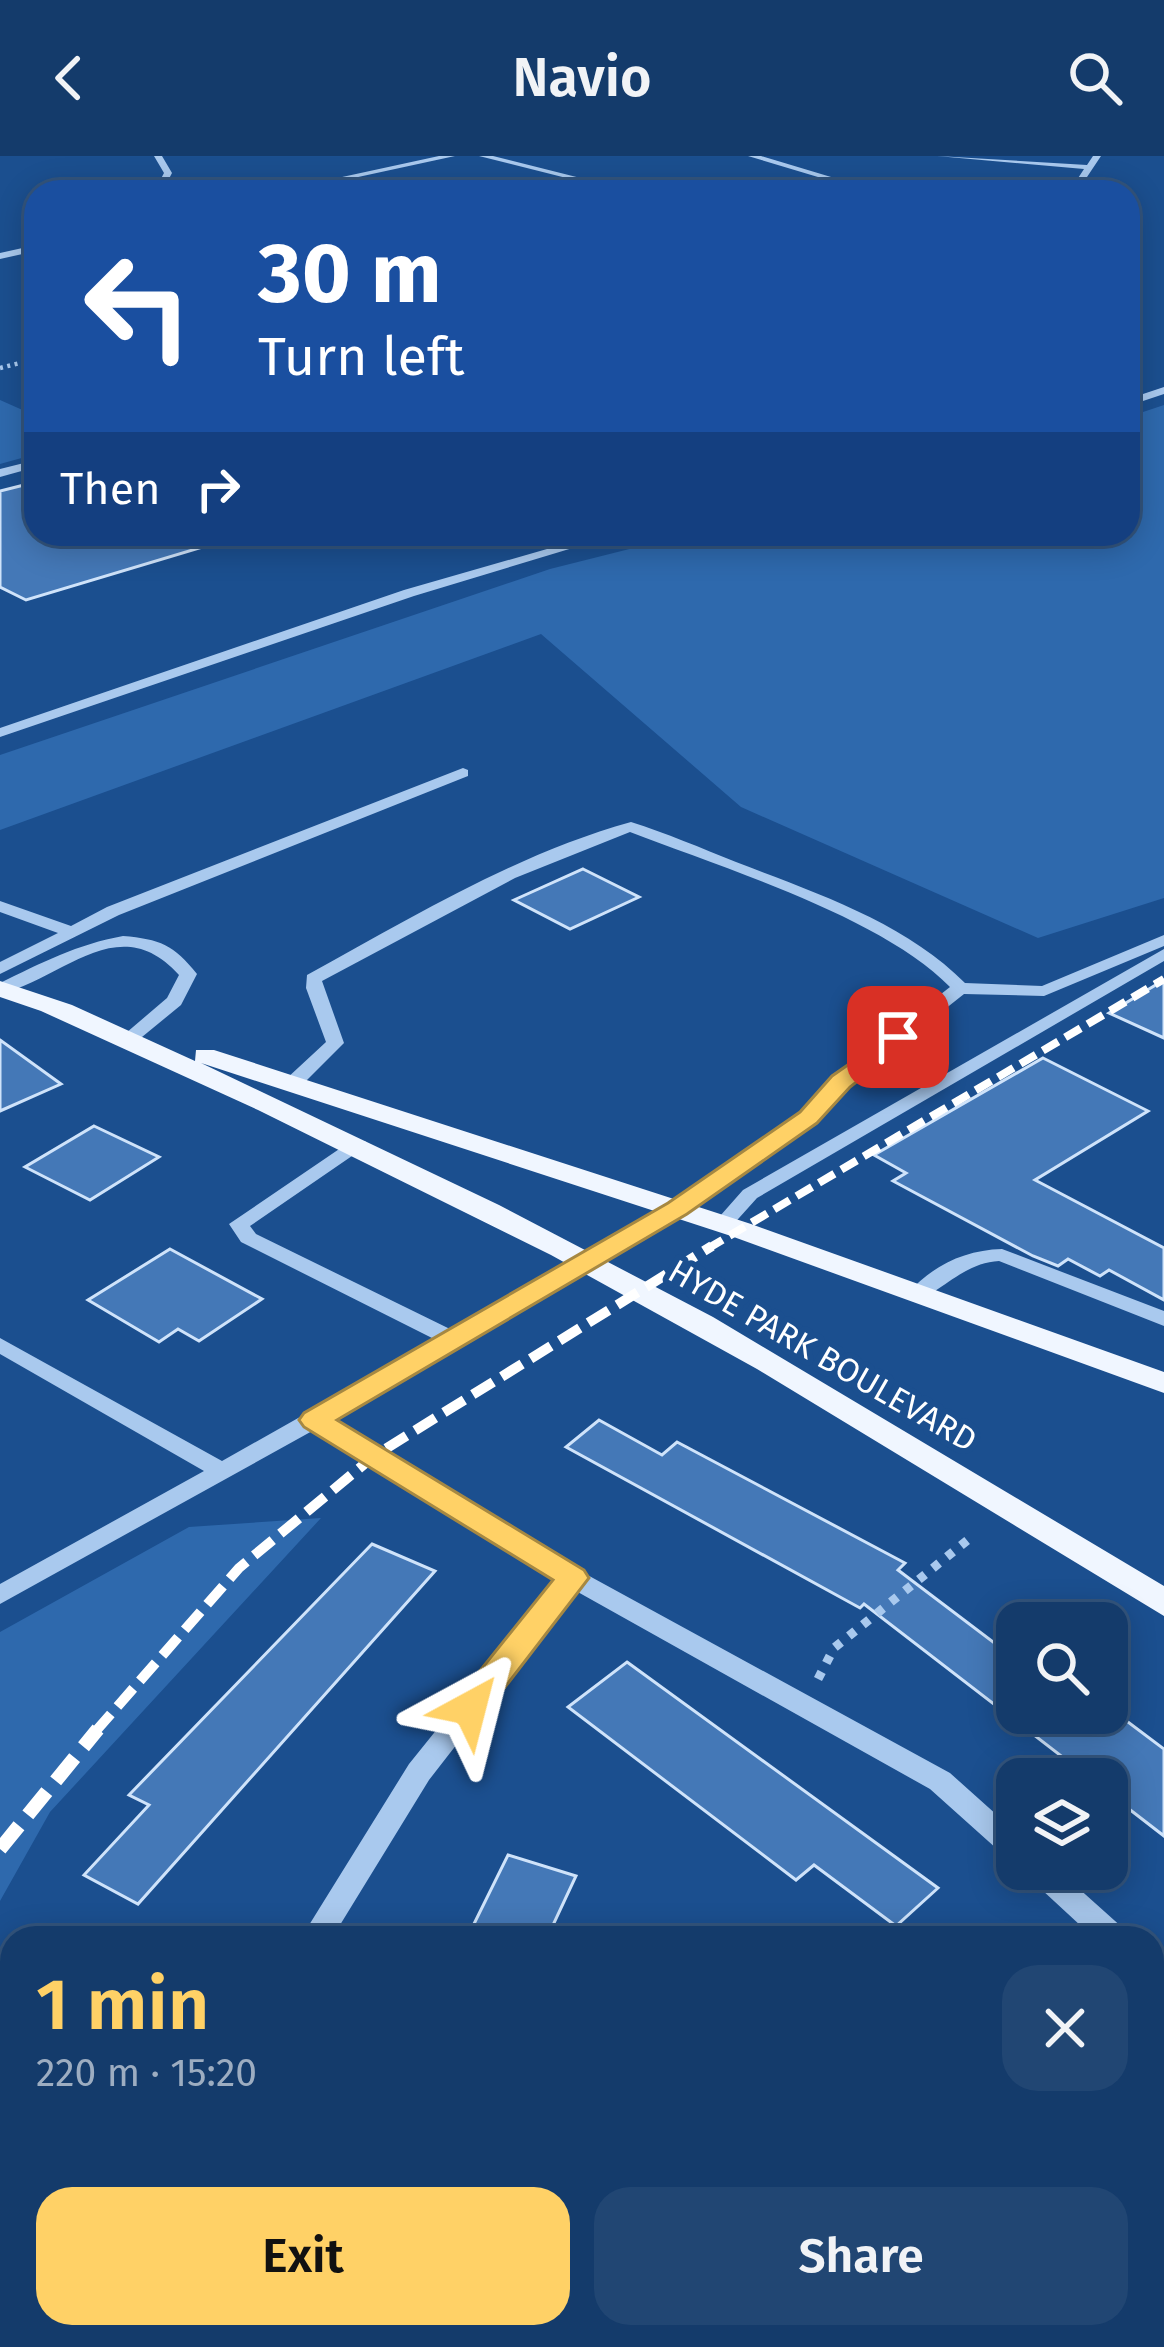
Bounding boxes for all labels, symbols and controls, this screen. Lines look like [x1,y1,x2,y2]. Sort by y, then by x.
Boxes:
icon: back [36,45,102,111]
icon: search [1062,45,1128,111]
text: Navio [513,46,652,110]
text: 30 m [258,223,442,324]
icon: left [60,228,216,384]
text: Turn left [258,325,465,389]
icon: right [185,456,251,522]
text: Then [60,462,161,516]
pin [847,986,949,1088]
icon: arrive [865,1004,931,1070]
street label: HYDE PARK BOULEVARD [661,1251,984,1461]
map controls [996,1602,1128,1890]
button: search [996,1602,1128,1734]
position arrow [407,1645,533,1771]
button: layers [996,1758,1128,1890]
text: 1 min [36,1962,209,2048]
button: close [1002,1965,1128,2091]
text: 220 m · 15:20 [36,2050,257,2096]
button: Exit [36,2187,570,2325]
button: Share [594,2187,1128,2325]

